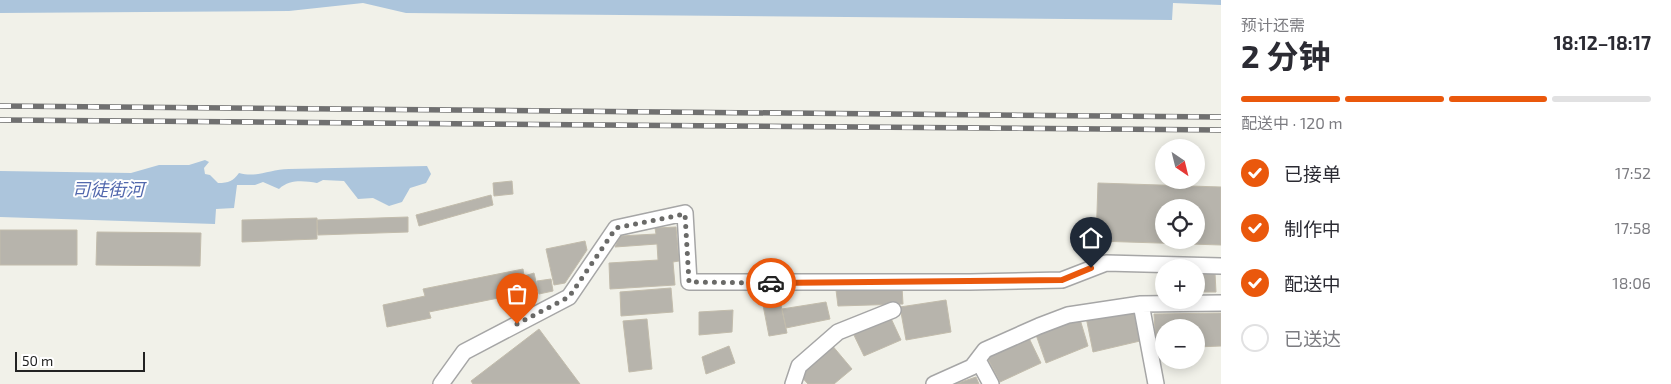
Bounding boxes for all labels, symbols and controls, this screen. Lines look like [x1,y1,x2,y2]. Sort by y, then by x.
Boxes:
text: 预计还需 [1241,15,1305,34]
text: 18:12–18:17 [1554,31,1651,54]
text: 2 分钟 [1241,36,1331,74]
text: 配送中 · 120 m [1241,113,1343,132]
north arrow [1155,139,1205,189]
map controls [1155,139,1205,369]
icon: check [1241,159,1269,187]
text: 已接单 [1284,162,1341,185]
text: 17:52 [1615,163,1651,182]
water label: 司徒街河 [72,178,147,200]
button: locate [1155,199,1205,249]
icon: check [1241,214,1269,242]
pin [1070,217,1112,268]
text: 制作中 [1284,217,1341,240]
text: 17:58 [1614,218,1651,237]
icon: home [1077,224,1105,252]
courier [746,258,796,308]
button: + [1155,259,1205,309]
icon: car [757,269,785,297]
icon: check [1241,269,1269,297]
text: 配送中 [1284,272,1341,295]
pin [496,273,538,324]
text: 18:06 [1612,273,1651,292]
icon: bag [503,280,531,308]
button: − [1155,319,1205,369]
text: 已送达 [1284,327,1341,350]
scale bar [15,349,145,372]
text: 50 m [22,352,53,369]

